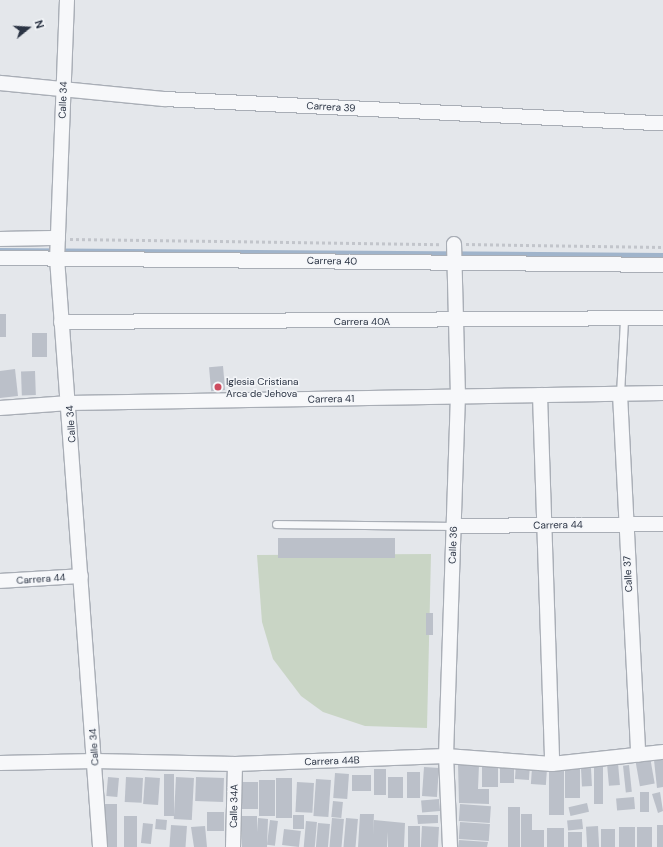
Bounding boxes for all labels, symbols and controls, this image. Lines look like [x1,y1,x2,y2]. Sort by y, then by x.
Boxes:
north arrow [8,8,48,48]
text: N [32,18,47,30]
street label: Calle 34 [56,81,70,119]
street label: Carrera 39 [306,100,356,114]
street label: Carrera 40 [307,255,357,267]
street label: Carrera 40A [334,316,390,328]
place label: Iglesia Cristiana Arca de Jehova [226,375,298,398]
marker: Iglesia Cristiana Arca de Jehova [213,382,223,392]
street label: Carrera 41 [308,393,354,405]
street label: Calle 34 [64,405,78,443]
street label: Carrera 44 [533,519,583,531]
street label: Calle 36 [446,526,460,564]
street label: Calle 37 [621,555,635,593]
street label: Carrera 44 [16,571,66,587]
street label: Calle 34 [87,728,101,766]
street label: Carrera 44B [304,754,360,768]
street label: Calle 34A [228,784,240,828]

